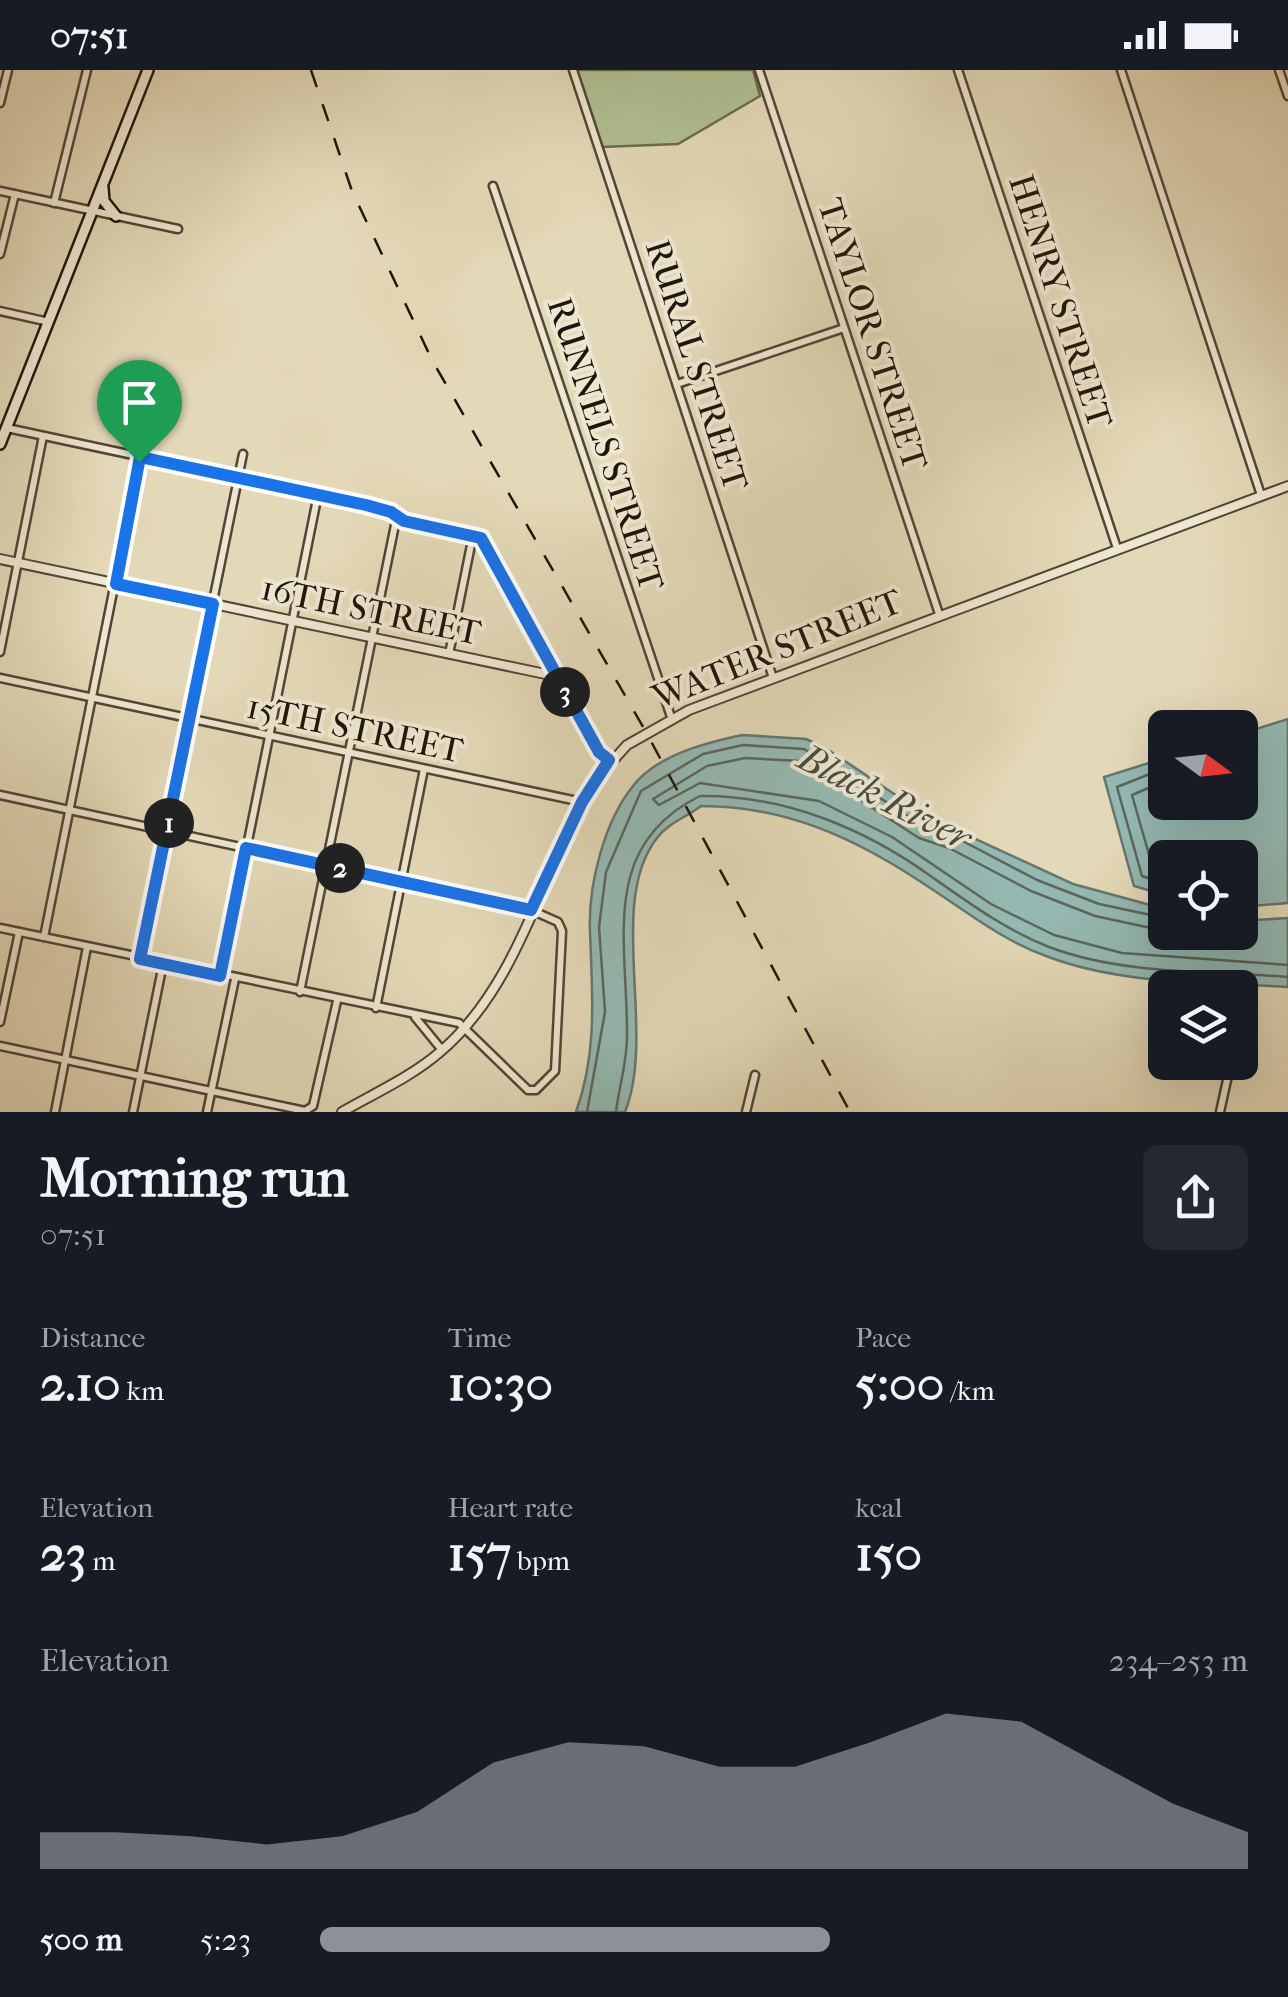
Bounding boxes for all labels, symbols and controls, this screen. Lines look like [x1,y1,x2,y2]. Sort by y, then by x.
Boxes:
text: 07:51 [50,13,129,58]
street label: HENRY STREET [1000,169,1121,433]
street label: TAYLOR STREET [809,193,936,476]
street label: RURAL STREET [637,235,757,496]
street label: RUNNELS STREET [539,292,672,596]
pin [97,360,182,463]
icon: arrive [112,375,167,430]
street label: 16TH STREET [257,567,485,654]
street label: WATER STREET [646,581,908,719]
pin: 3 [540,667,590,717]
text: 3 [559,675,571,708]
street label: 15TH STREET [243,686,467,771]
north arrow [1148,710,1258,820]
map controls [1148,710,1258,1080]
water label: Black River [789,734,981,861]
pin: 1 [144,798,194,848]
text: 1 [164,806,174,839]
button: locate [1148,840,1258,950]
pin: 2 [315,843,365,893]
text: 2 [333,851,347,884]
button: layers [1148,970,1258,1080]
button: share [1143,1145,1248,1250]
text: Morning run [40,1146,348,1210]
text: 07:51 [40,1216,106,1253]
text: Distance [40,1321,145,1354]
text: Time [448,1321,511,1354]
text: Pace [855,1321,911,1354]
text: 2.10 [40,1354,120,1413]
text: 10:30 [448,1354,553,1413]
text: 5:00 [855,1354,944,1413]
text: km [120,1374,164,1407]
text: /km [944,1374,995,1407]
text: Elevation [40,1491,153,1524]
text: Heart rate [448,1491,573,1524]
text: kcal [855,1491,902,1524]
text: 23 [40,1524,86,1583]
text: 157 [448,1524,511,1583]
text: 150 [855,1524,922,1583]
text: m [86,1544,116,1577]
text: bpm [511,1544,570,1577]
text: Elevation [40,1642,169,1679]
text: 234–253 m [1109,1642,1248,1679]
text: 500 m [40,1921,123,1958]
text: 5:23 [200,1921,251,1958]

